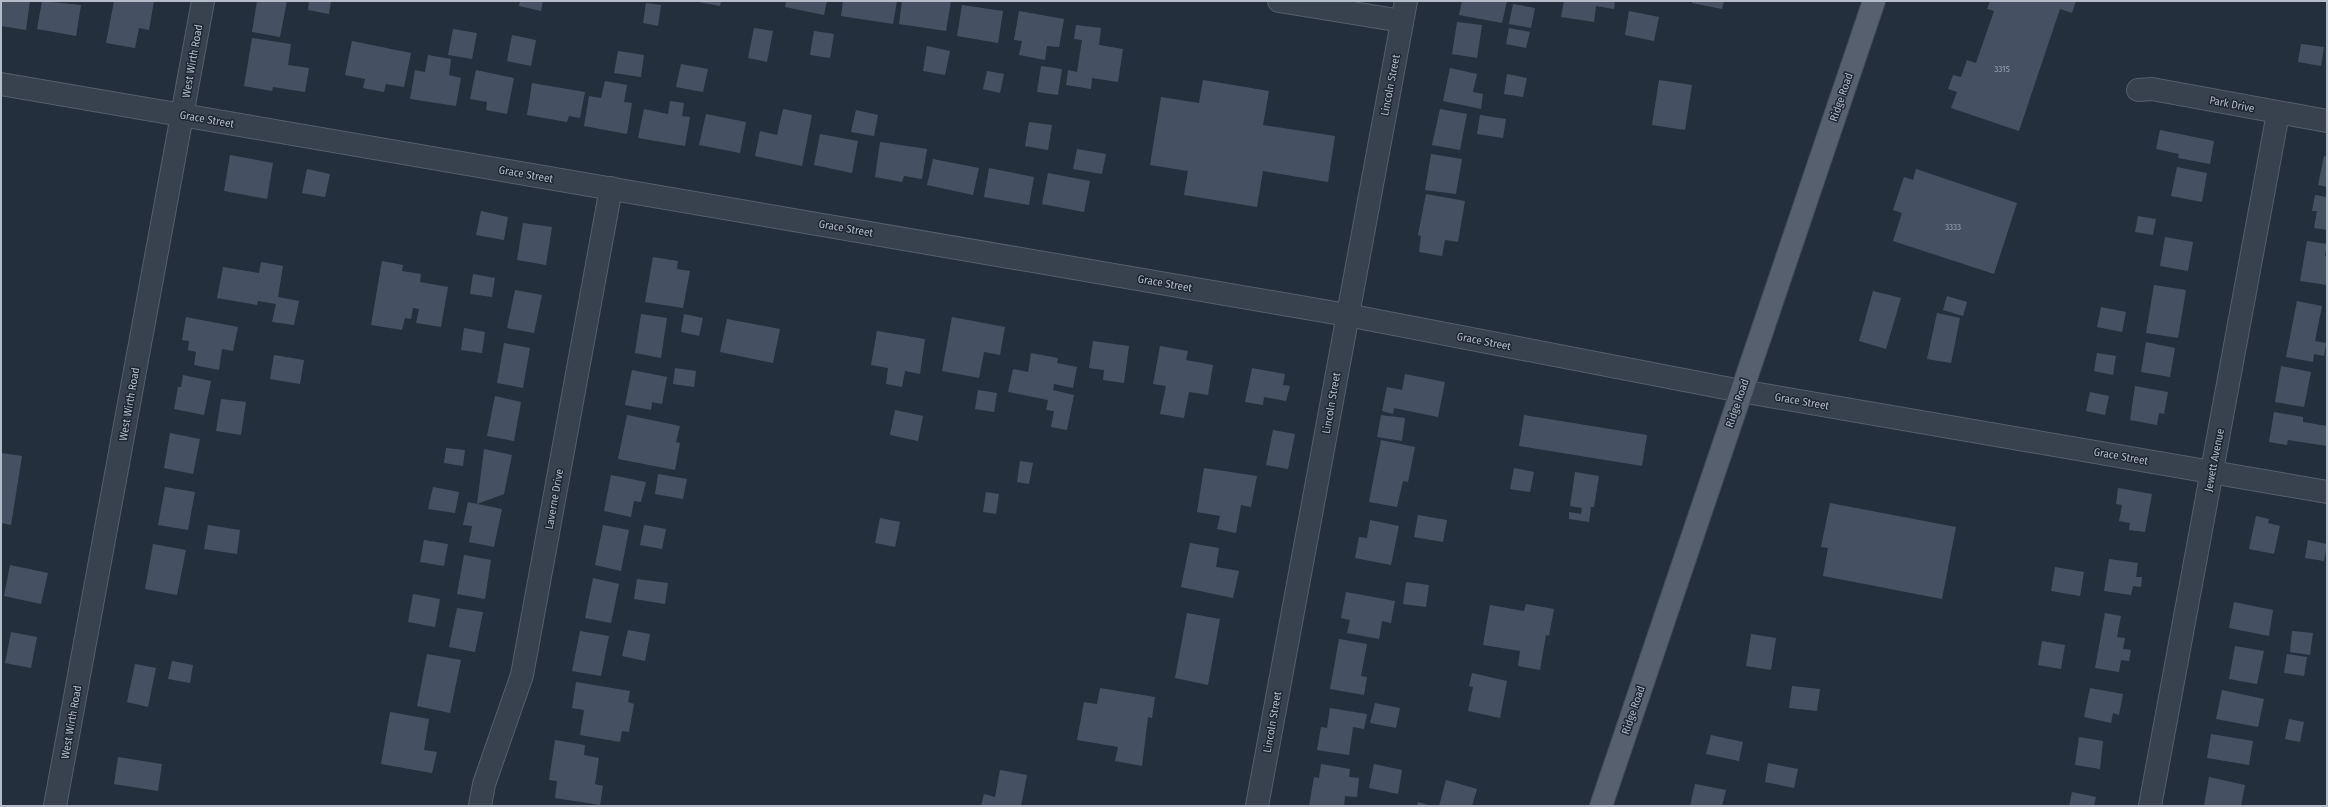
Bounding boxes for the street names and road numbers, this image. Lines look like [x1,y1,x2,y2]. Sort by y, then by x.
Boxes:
street label: West Wirth Road [180,23,205,99]
street label: Lincoln Street [1378,53,1403,117]
street label: Ridge Road [1827,71,1856,123]
street label: Park Drive [2208,94,2255,115]
street label: Grace Street [179,108,235,131]
street label: Grace Street [498,163,554,186]
street label: Grace Street [818,217,874,240]
street label: Grace Street [1137,272,1193,295]
street label: Grace Street [1456,330,1512,353]
street label: West Wirth Road [117,366,142,442]
street label: Lincoln Street [1320,371,1343,435]
street label: Ridge Road [1723,377,1752,429]
street label: Grace Street [1774,390,1830,413]
street label: Jewett Avenue [2202,427,2227,493]
street label: Grace Street [2093,445,2149,468]
street label: Laverne Drive [543,468,566,530]
street label: West Wirth Road [59,684,84,760]
street label: Ridge Road [1619,684,1648,736]
street label: Lincoln Street [1261,690,1284,754]

